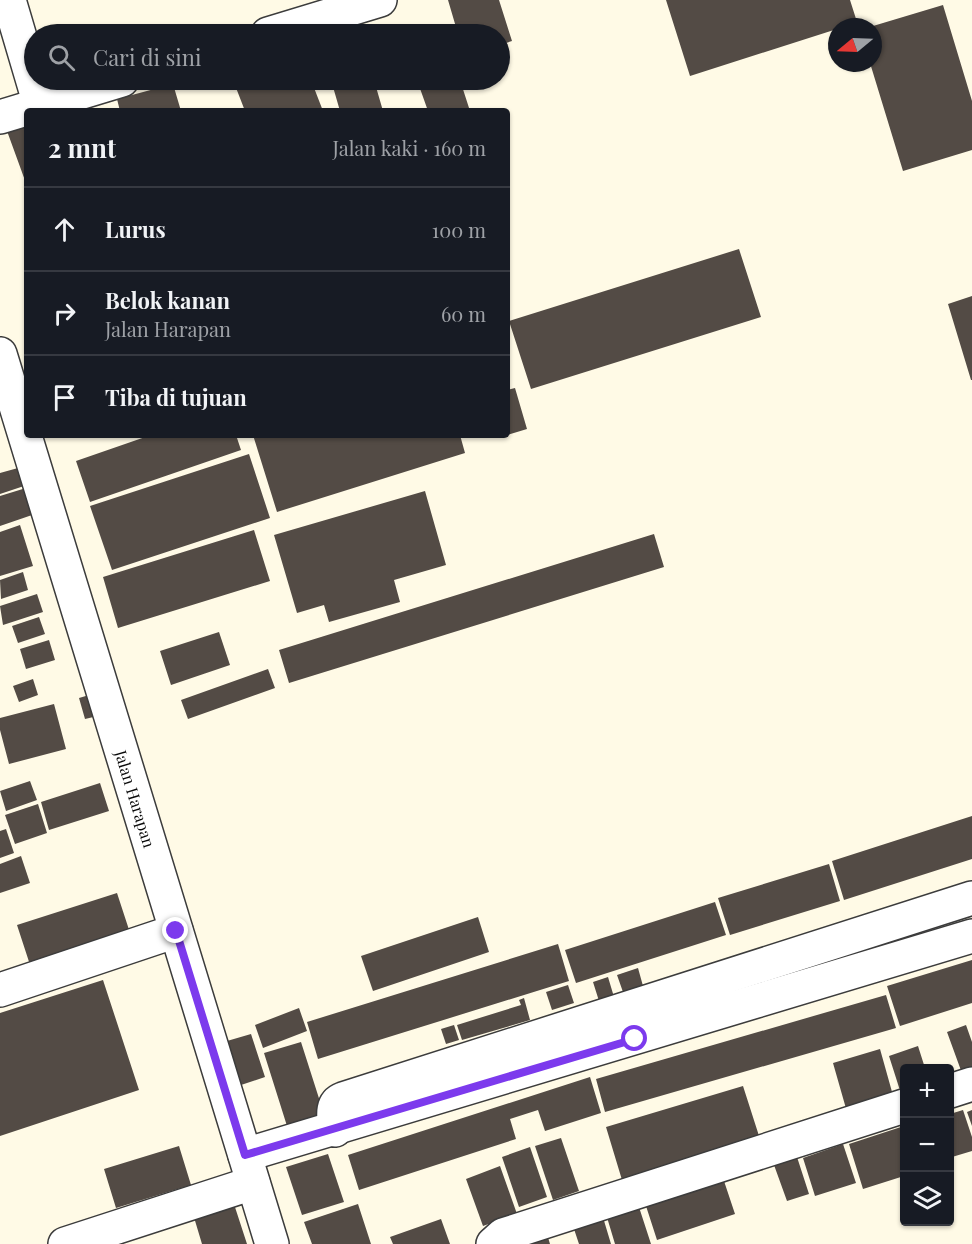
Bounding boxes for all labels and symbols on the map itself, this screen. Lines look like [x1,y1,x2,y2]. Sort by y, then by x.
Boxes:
north arrow [828,18,882,72]
street label: Jalan Harapan [111,746,161,850]
route end [162,917,188,943]
route start [621,1025,647,1051]

